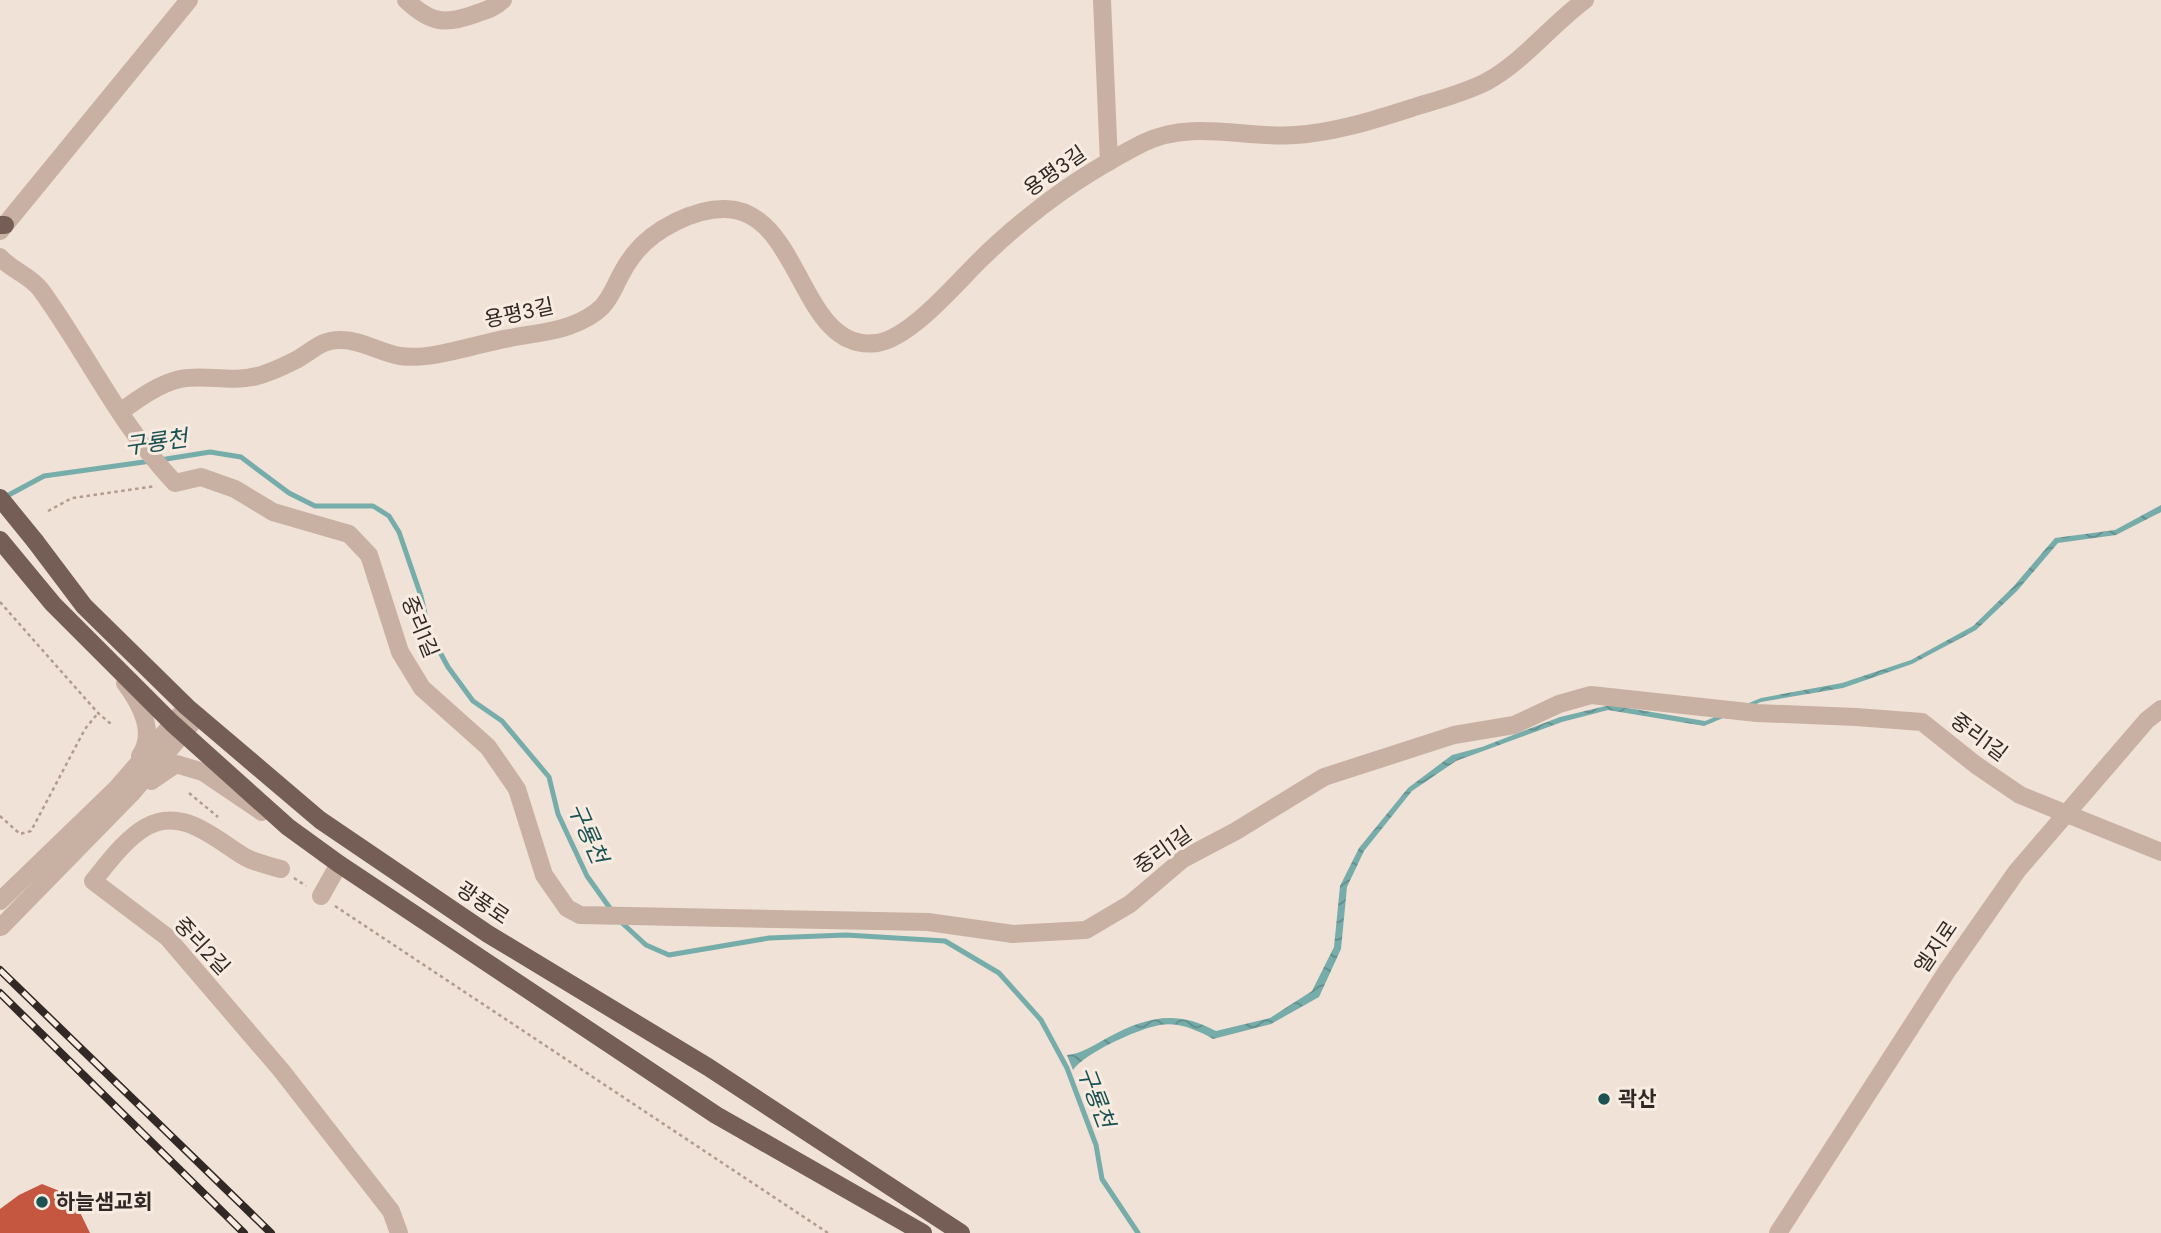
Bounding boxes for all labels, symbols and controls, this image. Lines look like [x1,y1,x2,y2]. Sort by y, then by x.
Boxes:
street label: 용평3길 [1018,139,1092,203]
street label: 용평3길 [482,292,556,334]
water label: 구룡천 [122,422,192,461]
street label: 중리1길 [395,592,445,662]
street label: 중리1길 [1945,706,2013,768]
water label: 구룡천 [561,798,616,871]
street label: 중리1길 [1129,820,1197,880]
street label: 광풍로 [451,875,515,931]
street label: 중리2길 [168,911,236,981]
street label: 엘지로 [1908,915,1964,979]
water label: 구룡천 [1071,1062,1122,1135]
place label: 곽산 [1618,1085,1657,1113]
marker: 곽산 [1596,1091,1612,1107]
place label: 하늘샘교회 [56,1188,153,1216]
marker: 하늘샘교회 [34,1194,50,1210]

